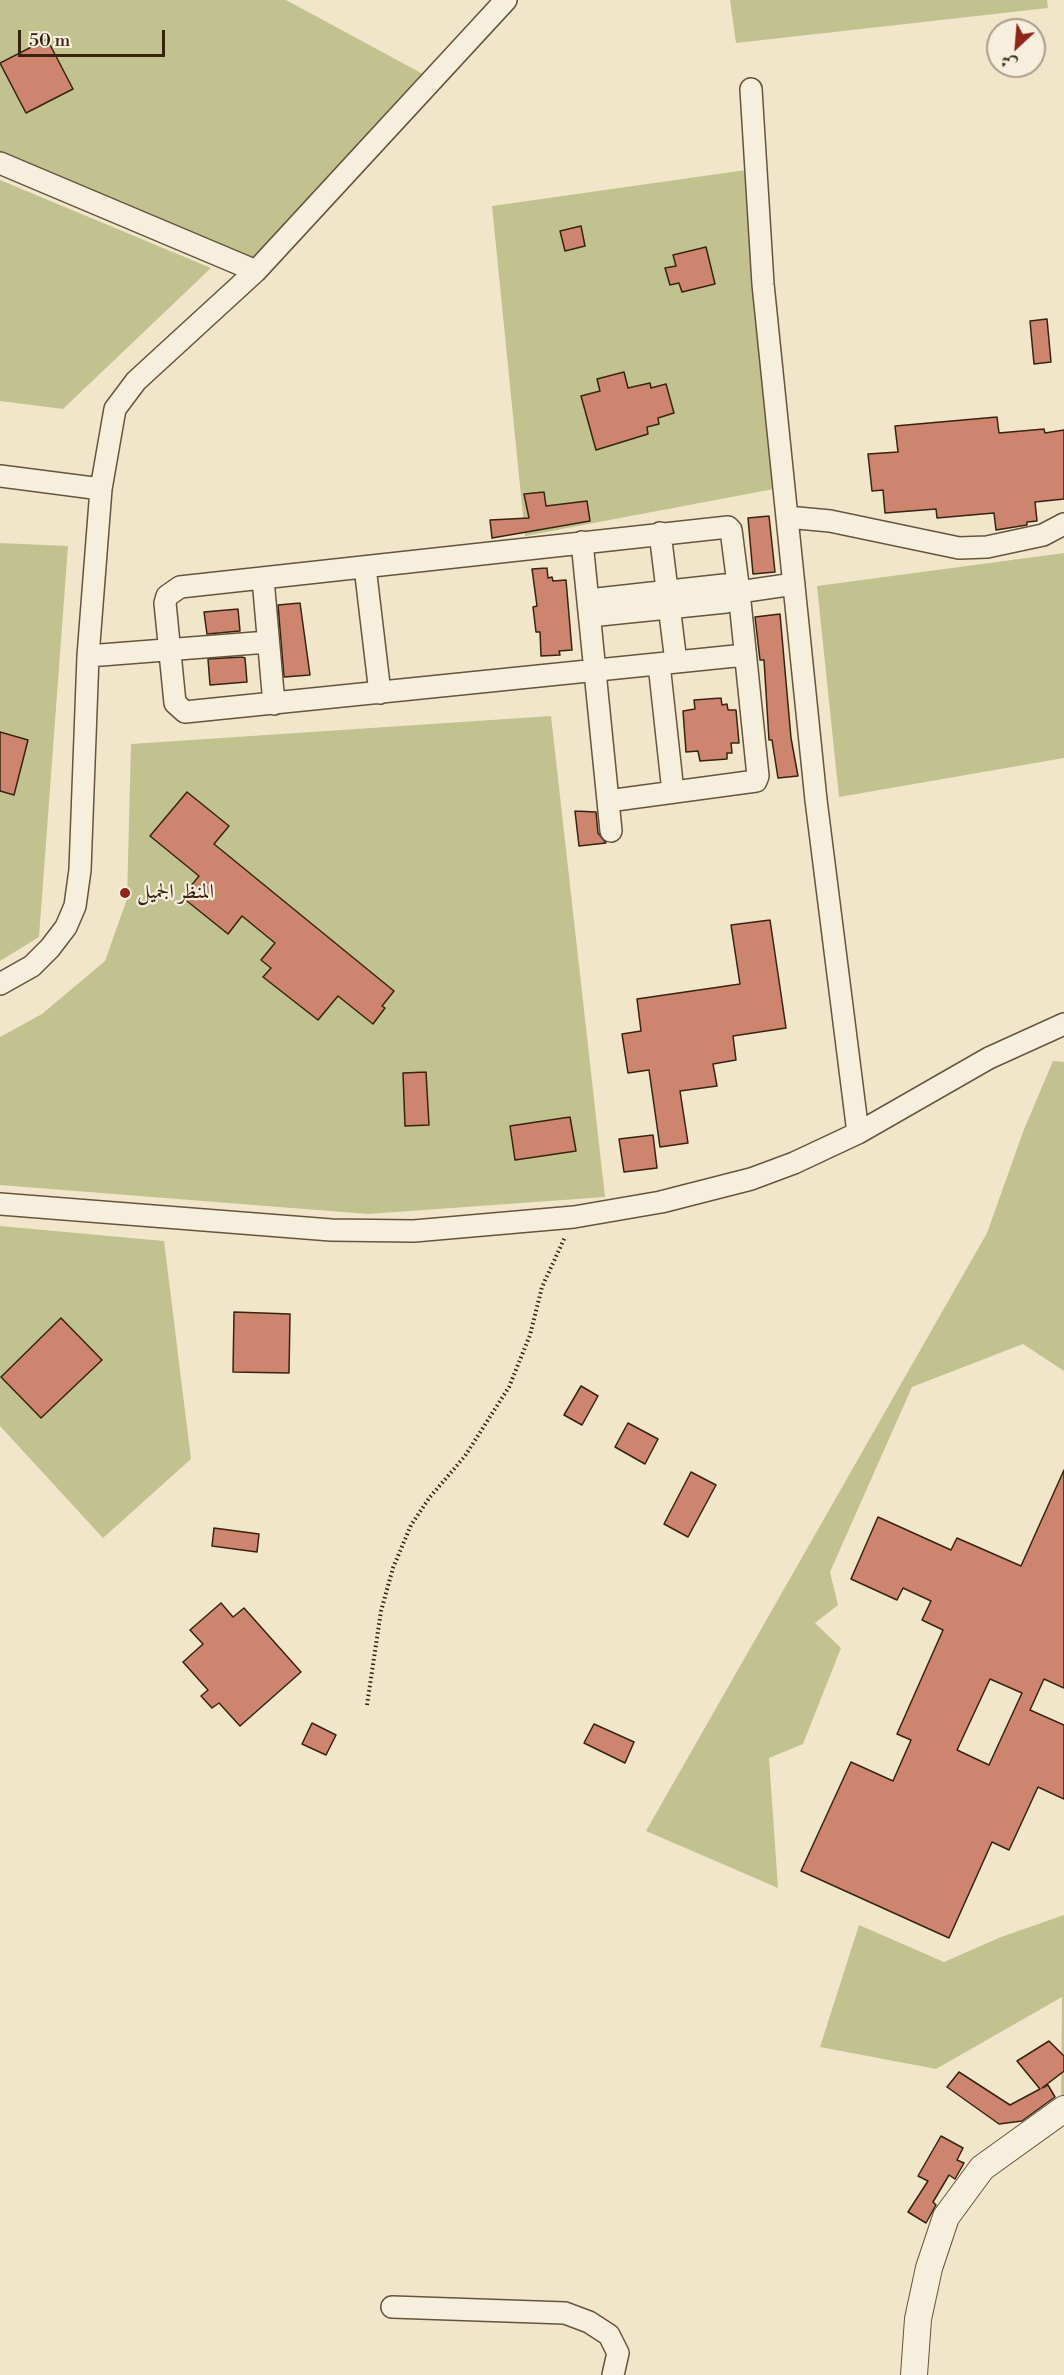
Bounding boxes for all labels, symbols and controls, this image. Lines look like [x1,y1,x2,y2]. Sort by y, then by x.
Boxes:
scale bar [21,18,168,56]
north arrow [986,18,1046,78]
text: 50 m [29,29,70,52]
text: ش [997,50,1021,75]
place label: المنظر الجميل [137,880,214,906]
marker: المنظر الجميل [118,886,132,900]

